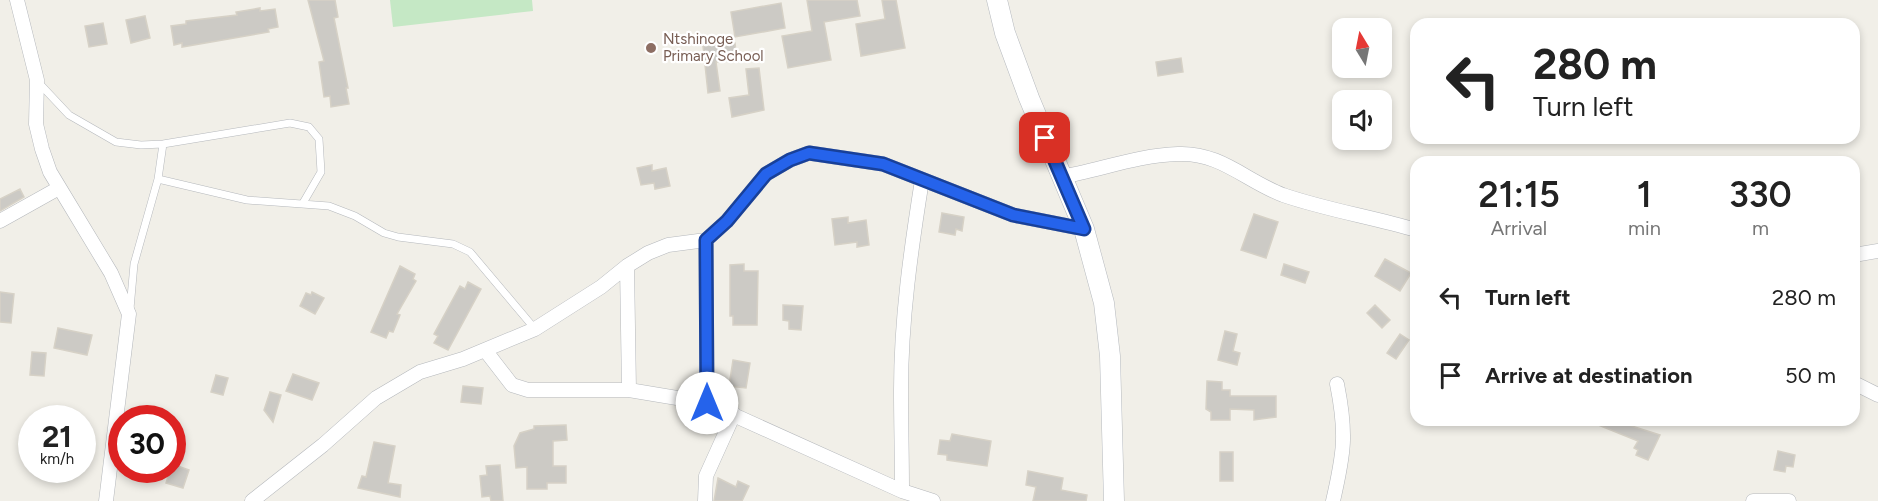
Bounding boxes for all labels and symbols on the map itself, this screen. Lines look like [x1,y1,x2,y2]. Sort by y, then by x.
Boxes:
north arrow [1332,18,1392,78]
place label: Ntshinoge Primary School [663,30,764,65]
marker: Ntshinoge Primary School [644,41,658,55]
pin [1019,112,1070,163]
position arrow [675,371,739,435]
speed limit sign: 30 [108,405,186,483]

